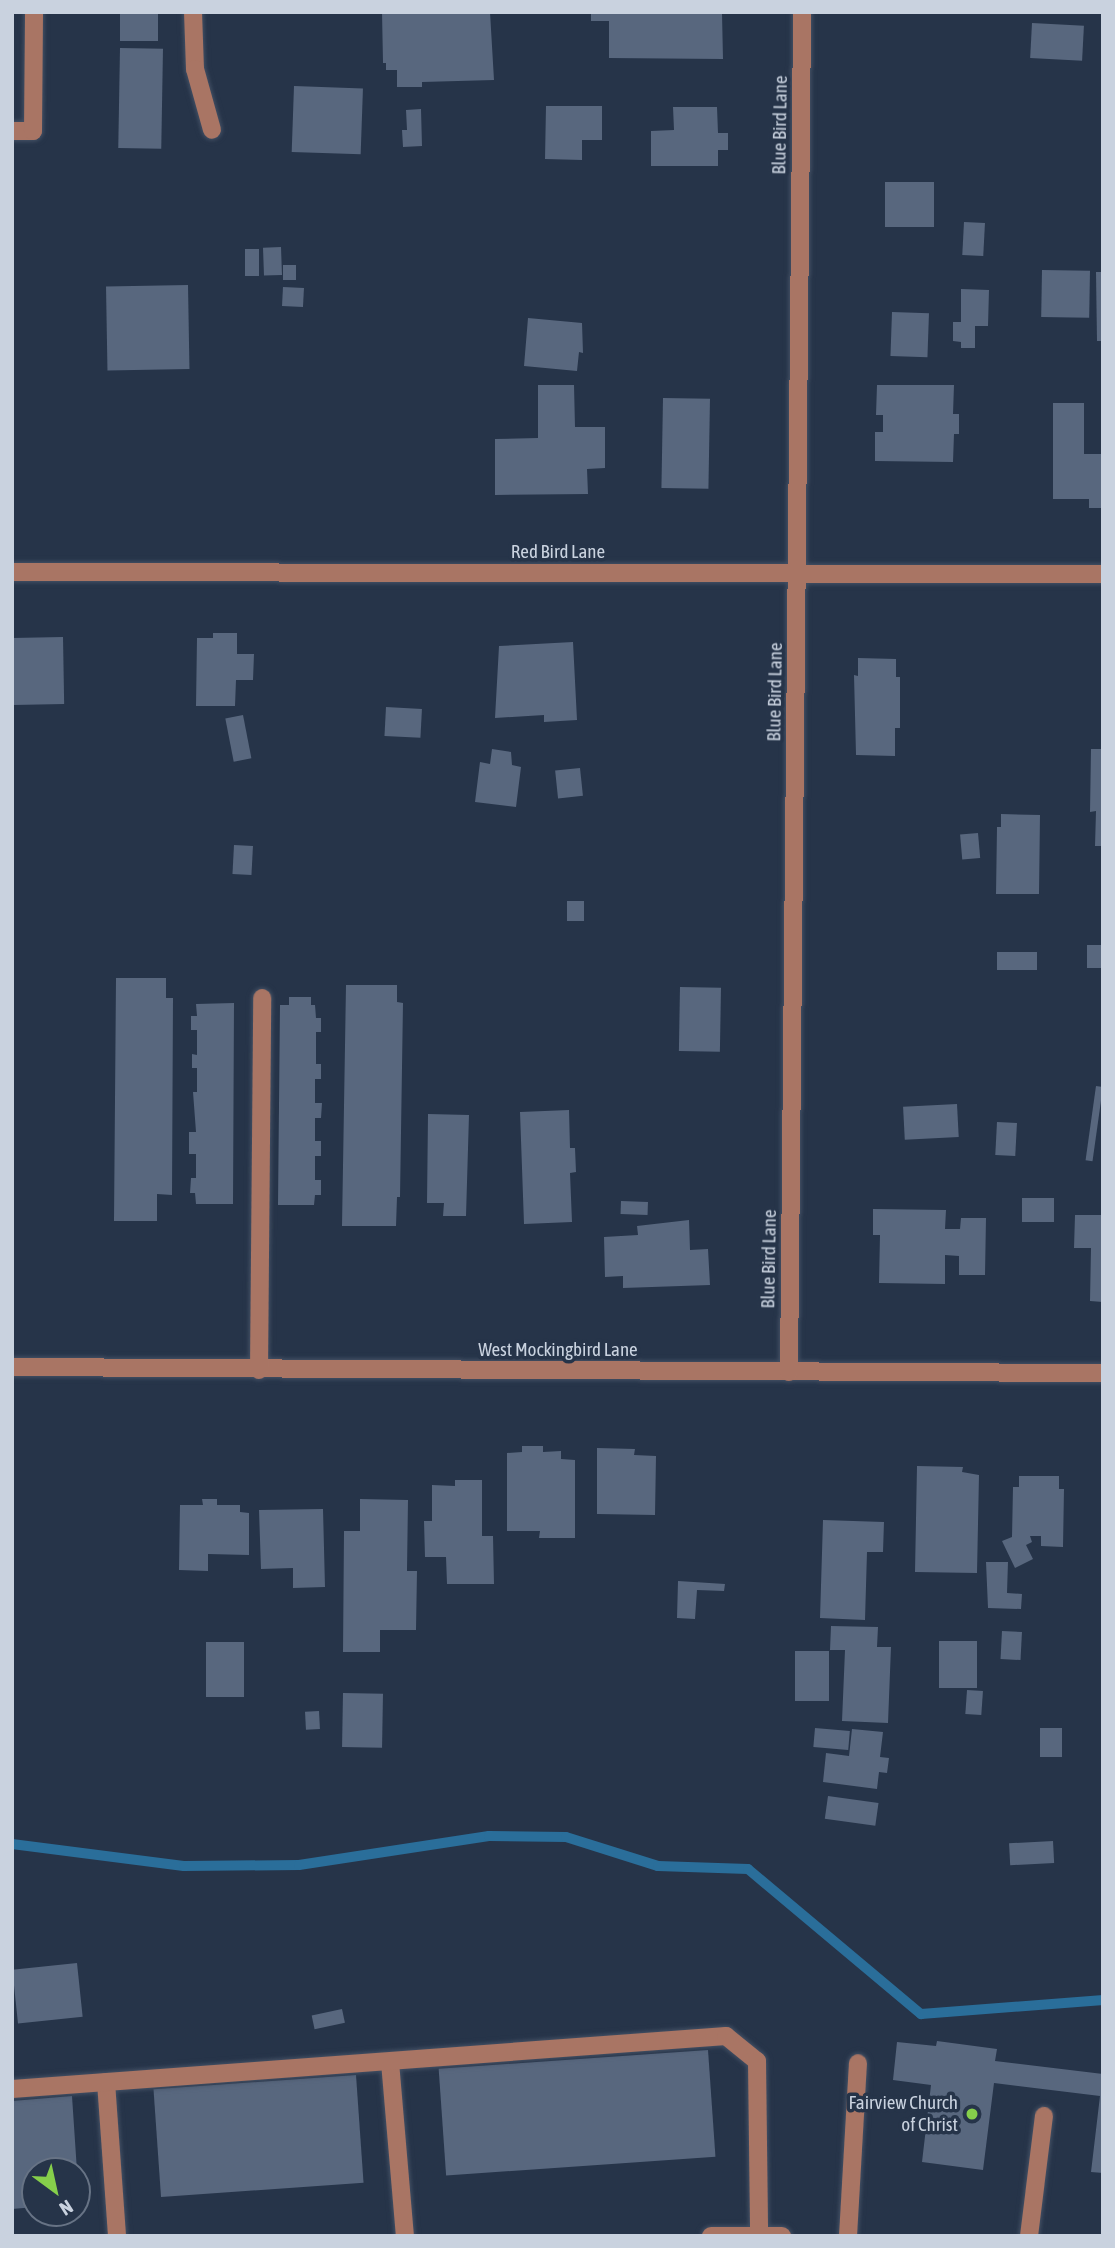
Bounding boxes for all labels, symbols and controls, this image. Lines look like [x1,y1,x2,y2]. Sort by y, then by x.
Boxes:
street label: Blue Bird Lane [768,75,792,175]
street label: Red Bird Lane [511,541,605,563]
street label: Blue Bird Lane [763,642,787,742]
street label: Blue Bird Lane [757,1209,781,1309]
street label: West Mockingbird Lane [478,1339,638,1361]
place label: Fairview Church of Christ [849,2092,958,2136]
marker: Fairview Church of Christ [964,2106,980,2122]
north arrow [21,2157,91,2227]
text: N [56,2196,77,2220]

